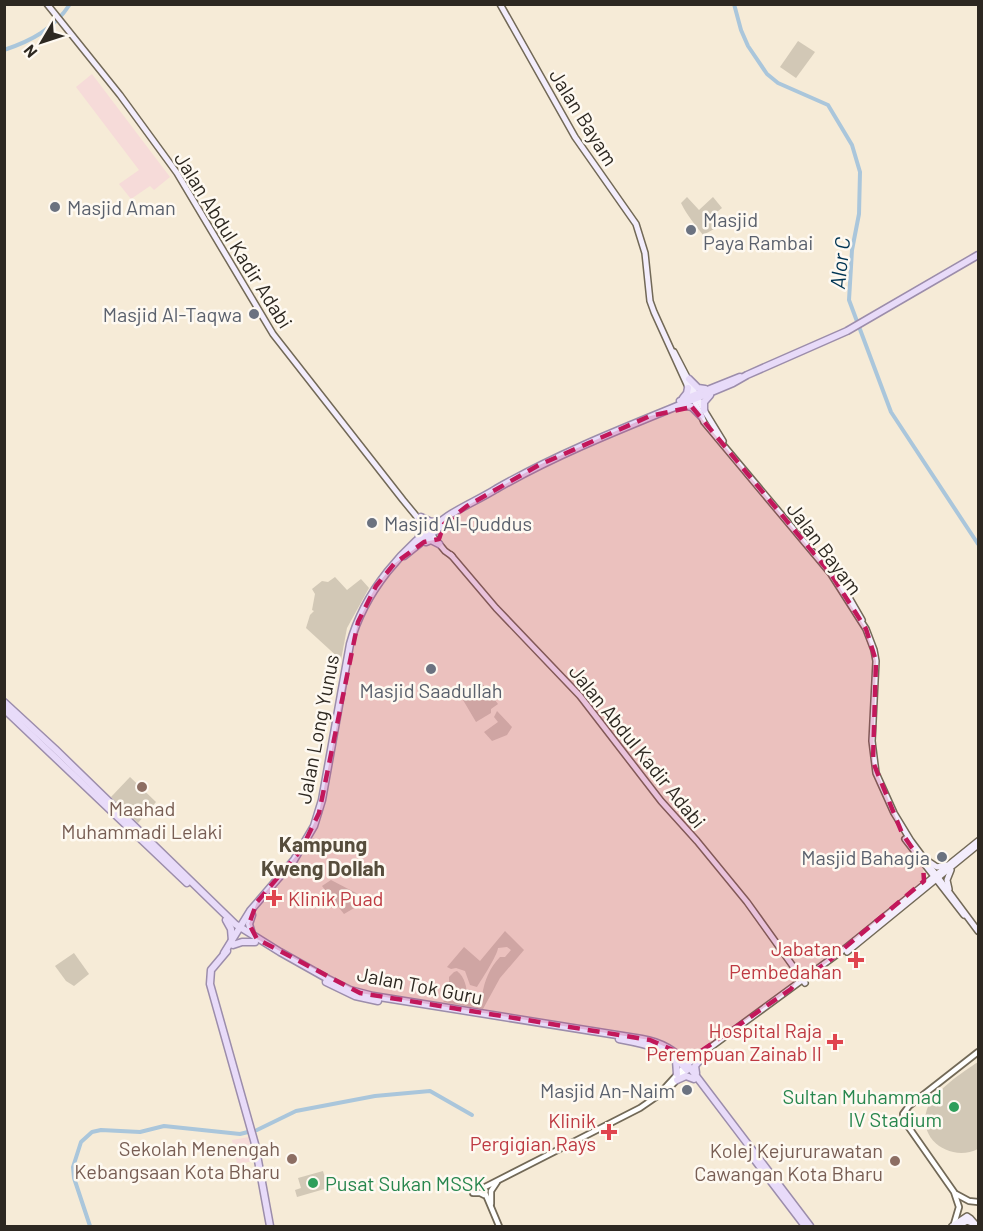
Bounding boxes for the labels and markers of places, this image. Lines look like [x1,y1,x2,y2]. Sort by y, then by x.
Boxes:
place label: Masjid Aman [67,195,176,219]
marker: Masjid Aman [48,200,62,214]
place label: Masjid Paya Rambai [703,207,813,254]
marker: Masjid Paya Rambai [684,223,698,237]
place label: Masjid Al-Taqwa [103,302,242,326]
marker: Masjid Al-Taqwa [247,307,261,321]
place label: Masjid Al-Quddus [384,511,532,535]
marker: Masjid Al-Quddus [365,516,379,530]
marker: Masjid Saadullah [424,662,438,676]
place label: Masjid Saadullah [360,678,502,702]
marker: Maahad Muhammadi Lelaki [135,780,149,794]
place label: Maahad Muhammadi Lelaki [61,796,223,843]
place label: Masjid Bahagia [801,845,930,869]
marker: Masjid Bahagia [935,850,949,864]
place label: Klinik Puad [288,886,384,910]
marker: Klinik Puad [265,889,283,907]
place label: Jabatan Pembedahan [729,936,842,983]
marker: Jabatan Pembedahan [847,951,865,969]
place label: Hospital Raja Perempuan Zainab II [646,1018,822,1065]
marker: Hospital Raja Perempuan Zainab II [826,1033,844,1051]
place label: Masjid An-Naim [540,1078,675,1102]
marker: Masjid An-Naim [680,1083,694,1097]
place label: Sultan Muhammad IV Stadium [782,1084,942,1131]
marker: Sultan Muhammad IV Stadium [947,1100,961,1114]
place label: Klinik Pergigian Rays [470,1108,596,1155]
marker: Klinik Pergigian Rays [600,1123,618,1141]
place label: Sekolah Menengah Kebangsaan Kota Bharu [74,1136,280,1183]
place label: Kolej Kejururawatan Cawangan Kota Bharu [694,1138,883,1185]
marker: Sekolah Menengah Kebangsaan Kota Bharu [285,1152,299,1166]
marker: Kolej Kejururawatan Cawangan Kota Bharu [888,1154,902,1168]
place label: Pusat Sukan MSSK [325,1171,486,1195]
marker: Pusat Sukan MSSK [306,1176,320,1190]

